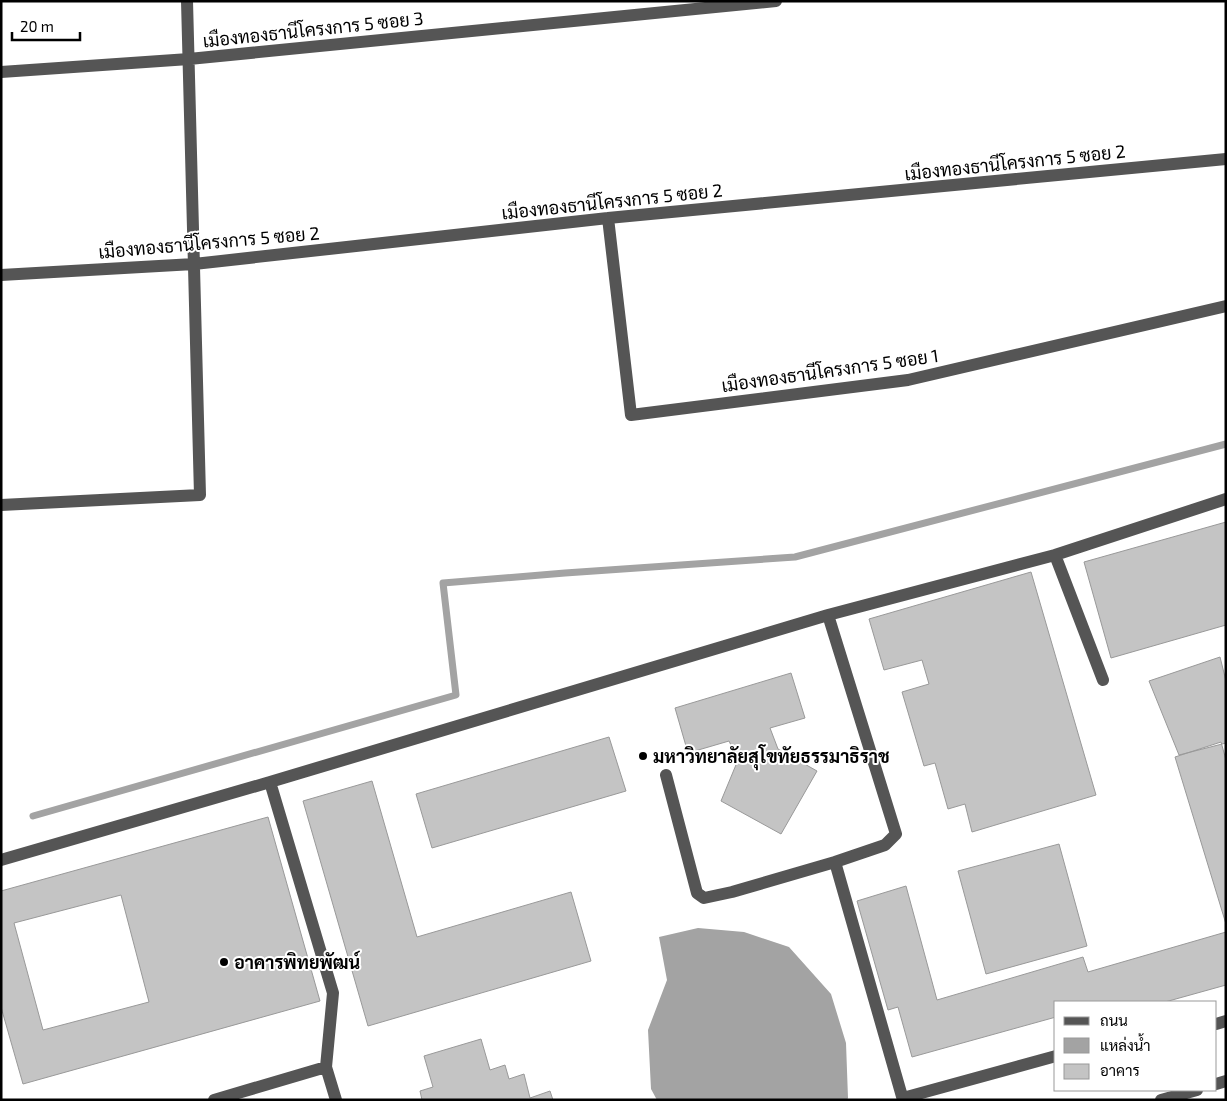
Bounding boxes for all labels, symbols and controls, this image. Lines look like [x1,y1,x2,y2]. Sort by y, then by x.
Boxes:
street label: เมืองทองธานีโครงการ 5 ซอย 3 [201,5,424,52]
scale bar [12,10,80,42]
text: 20 m [20,17,54,35]
street label: เมืองทองธานีโครงการ 5 ซอย 2 [903,138,1127,185]
street label: เมืองทองธานีโครงการ 5 ซอย 2 [500,177,724,224]
street label: เมืองทองธานีโครงการ 5 ซอย 2 [97,220,321,263]
street label: เมืองทองธานีโครงการ 5 ซอย 1 [720,343,940,396]
place label: มหาวิทยาลัยสุโขทัยธรรมาธิราช [653,744,890,771]
marker: มหาวิทยาลัยสุโขทัยธรรมาธิราช [637,750,649,762]
place label: อาคารพิทยพัฒน์ [234,950,361,973]
marker: อาคารพิทยพัฒน์ [218,956,230,968]
legend [1054,1001,1217,1091]
text: ถนน [1100,1011,1128,1029]
text: แหล่งน้ำ [1100,1033,1151,1054]
text: อาคาร [1100,1061,1140,1079]

